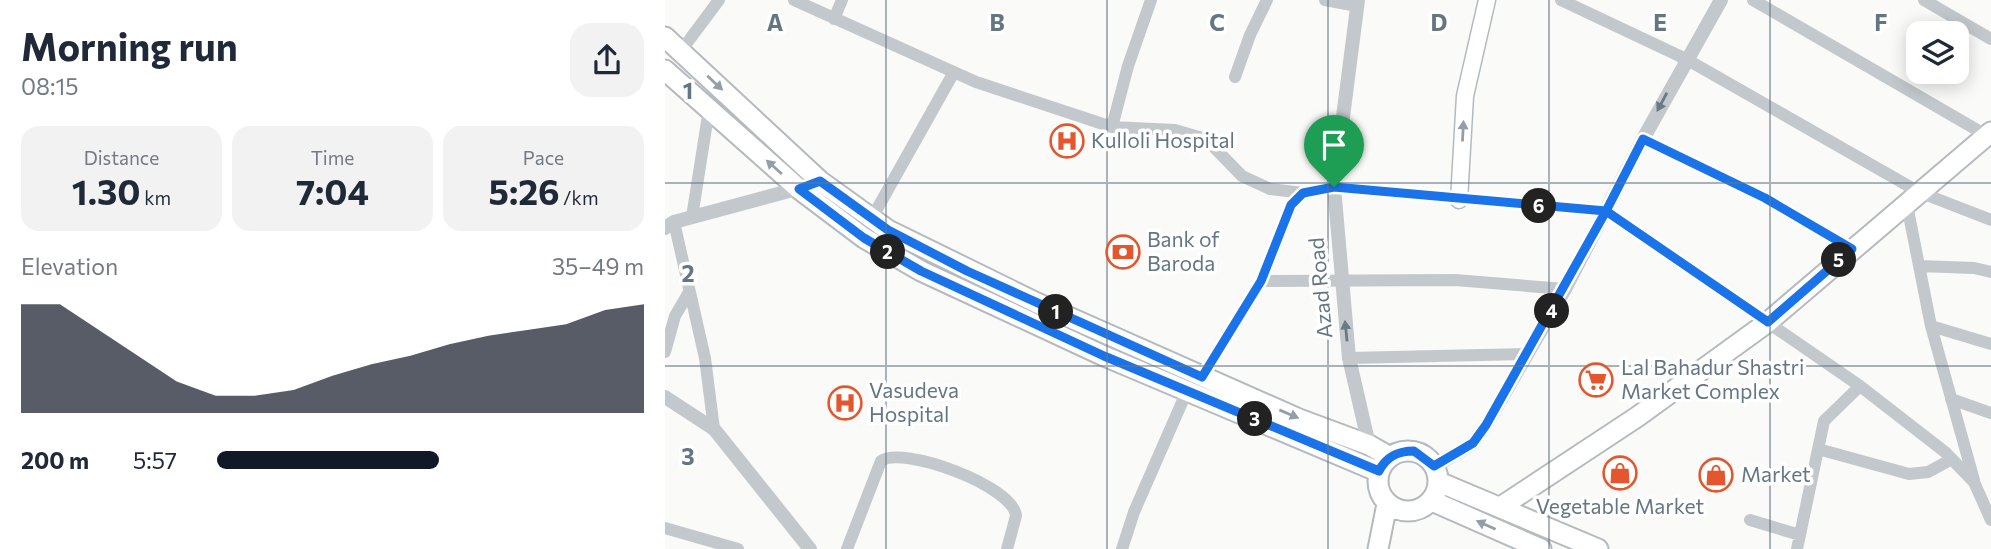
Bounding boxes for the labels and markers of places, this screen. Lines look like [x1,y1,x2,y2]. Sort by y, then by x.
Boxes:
pin [1304,115,1364,187]
hospital icon: Kulloli Hospital [1048,122,1086,160]
place label: Kulloli Hospital [1091,127,1235,152]
pin: 6 [1521,188,1557,224]
place label: Bank of Baroda [1147,226,1220,275]
bank icon: Bank of Baroda [1104,233,1142,271]
pin: 2 [871,234,906,270]
pin: 5 [1821,243,1857,278]
pin: 1 [1039,294,1073,330]
pin: 4 [1535,294,1569,328]
place label: Lal Bahadur Shastri Market Complex [1621,354,1804,403]
supermarket icon: Lal Bahadur Shastri Market Complex [1577,361,1615,399]
place label: Vasudeva Hospital [869,377,959,426]
hospital icon: Vasudeva Hospital [826,384,864,422]
pin: 3 [1237,402,1273,436]
shop icon: Vegetable Market [1601,454,1639,492]
shop icon: Market [1697,456,1735,494]
place label: Market [1741,461,1811,486]
place label: Vegetable Market [1536,493,1704,518]

